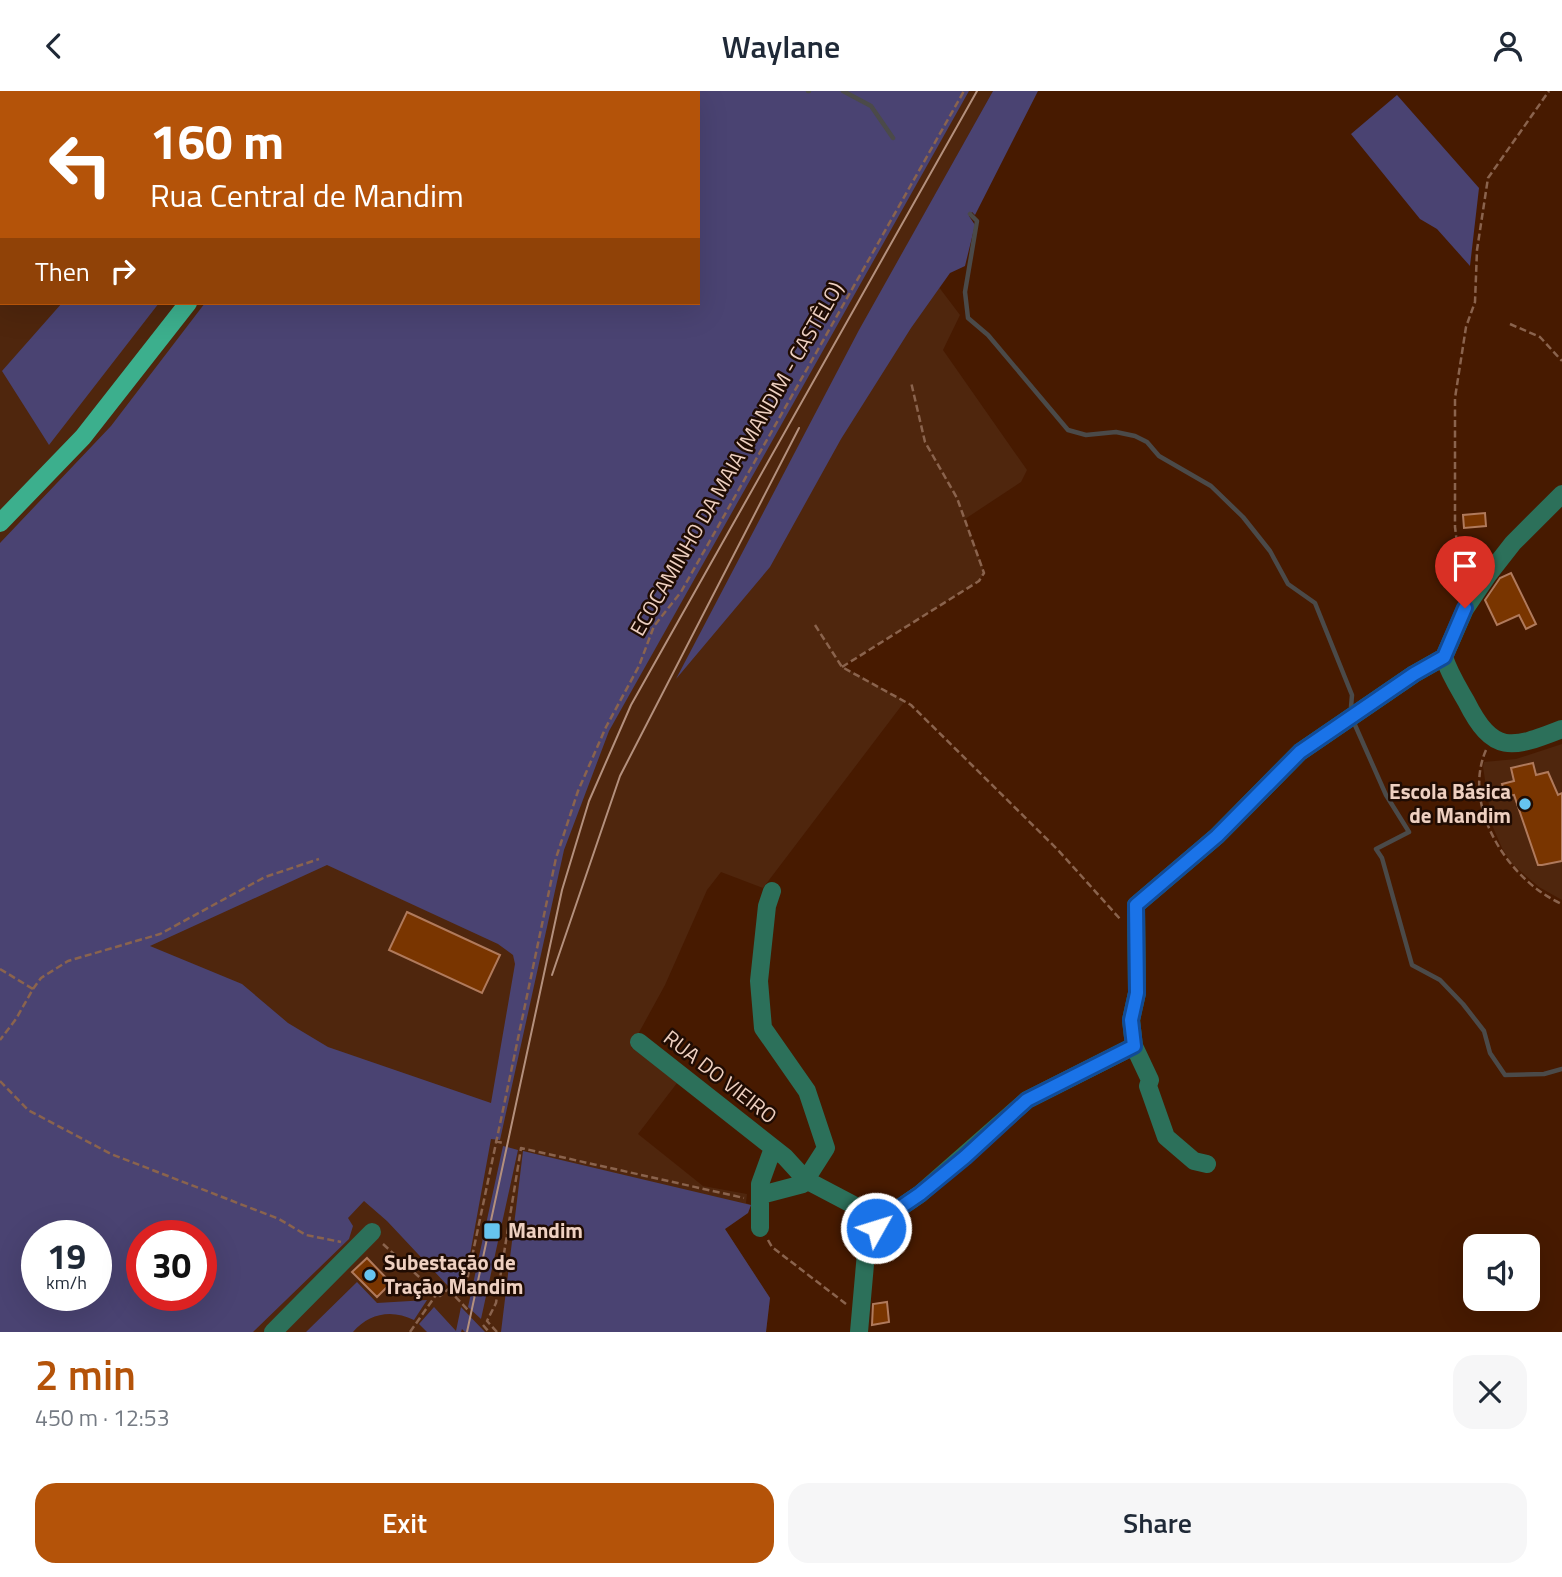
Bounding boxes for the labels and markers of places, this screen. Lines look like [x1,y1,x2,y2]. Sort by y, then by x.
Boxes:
pin [1435,536,1495,608]
place label: Escola Básica de Mandim [1389,775,1511,831]
marker: Escola Básica de Mandim [1517,796,1533,812]
place label: Mandim [508,1214,583,1246]
marker: Mandim [482,1221,502,1241]
place label: Subestação de Tração Mandim [384,1246,523,1302]
marker: Subestação de Tração Mandim [362,1267,378,1283]

